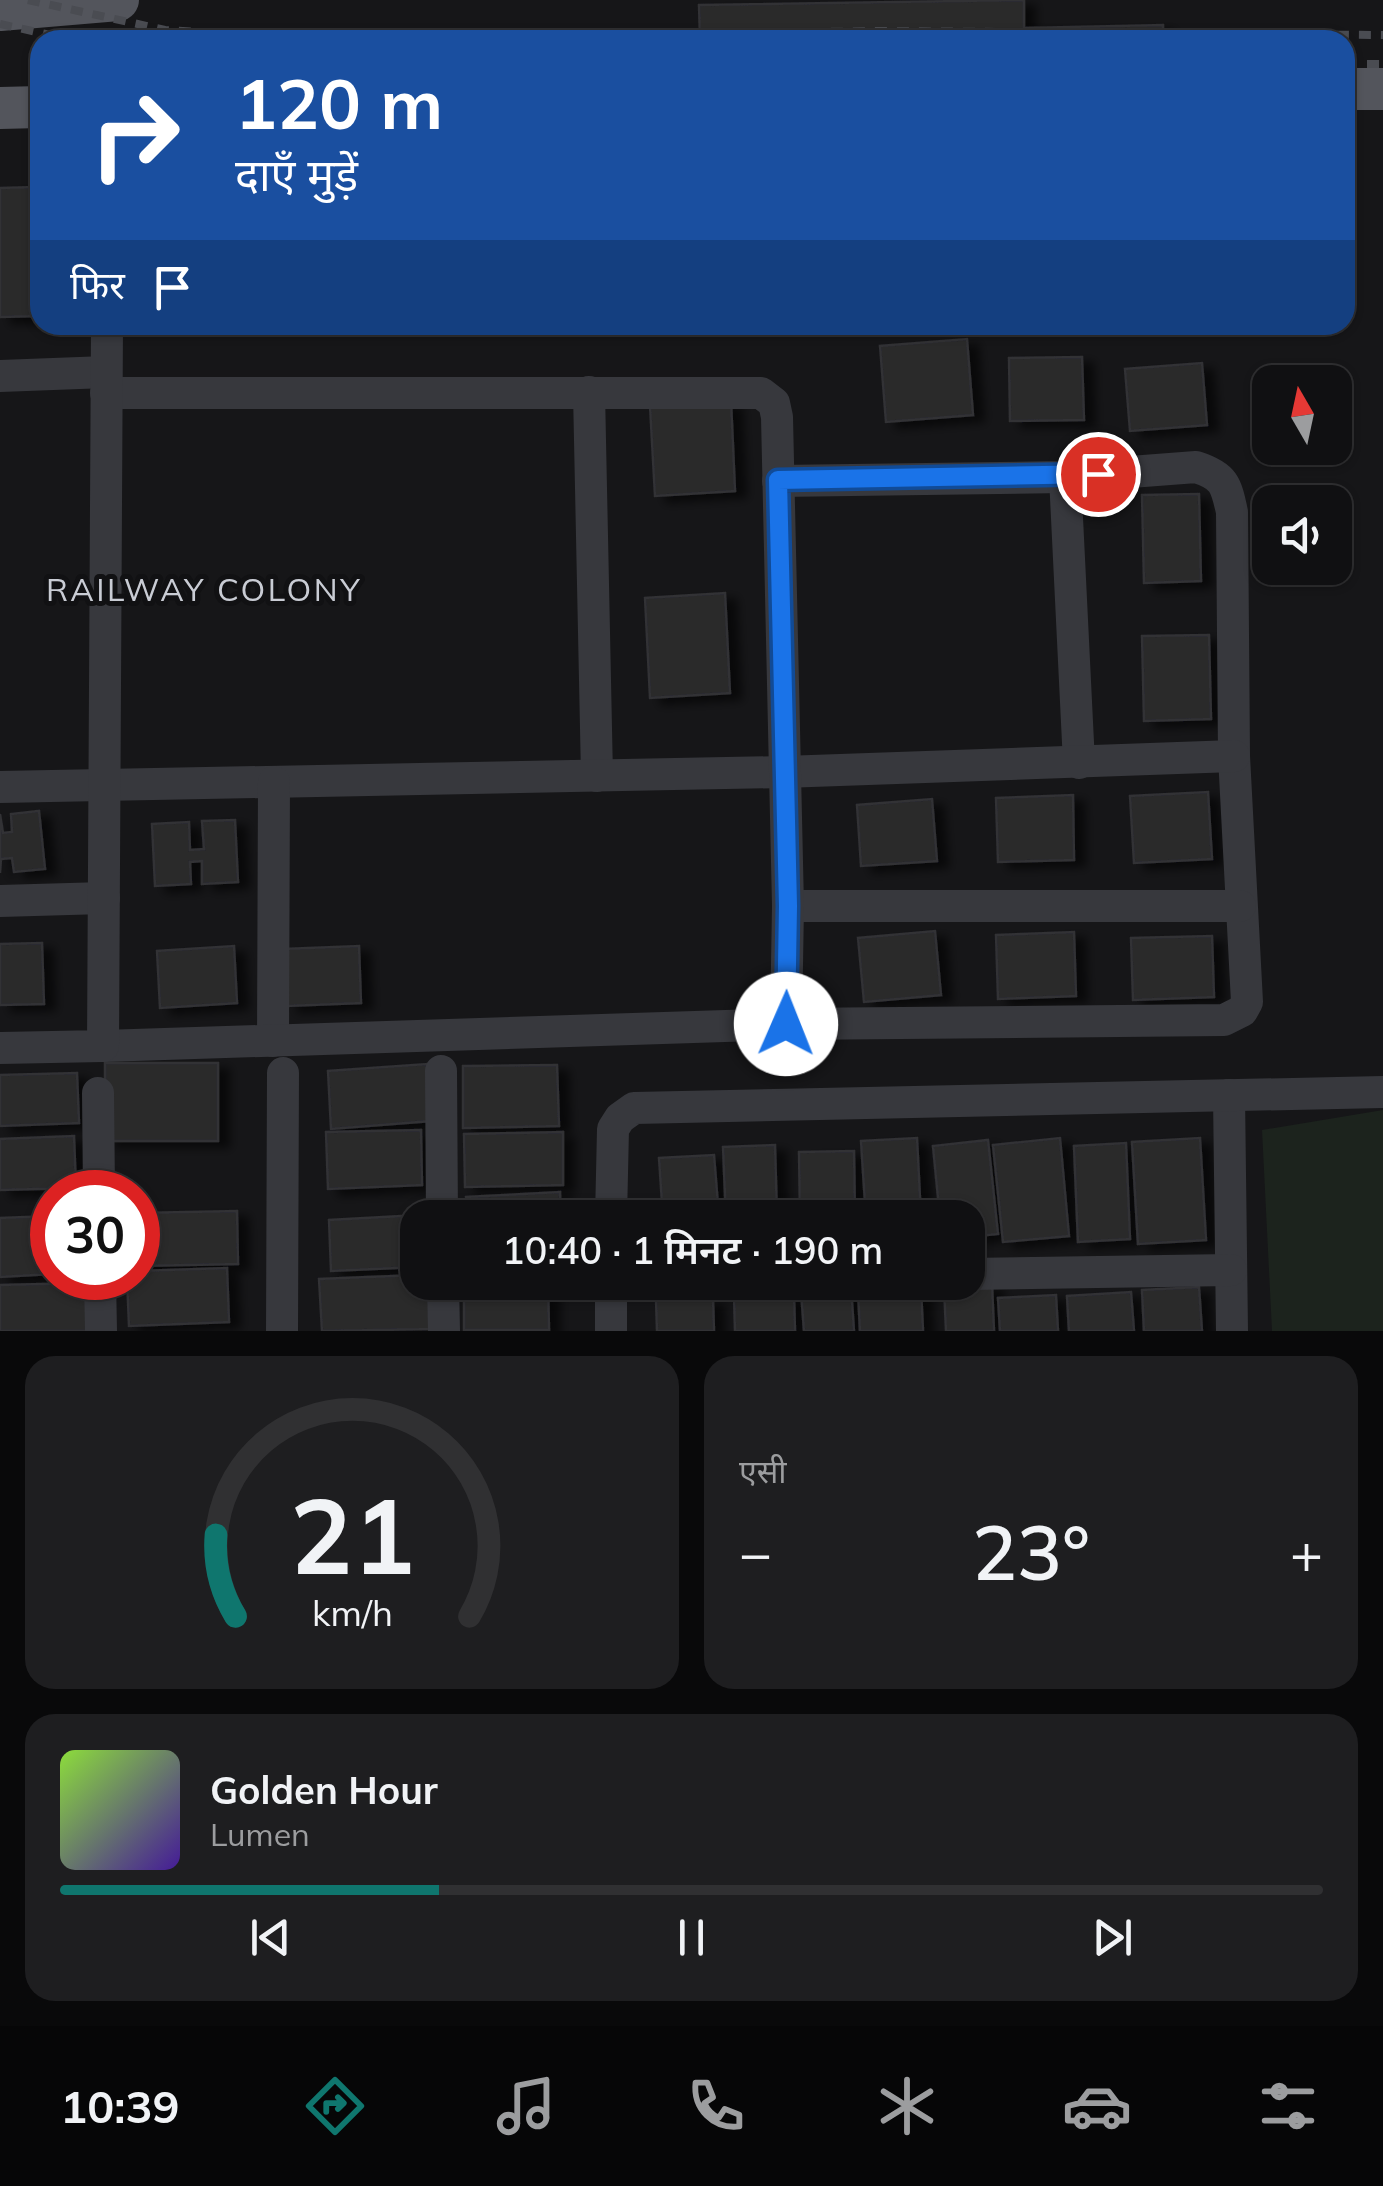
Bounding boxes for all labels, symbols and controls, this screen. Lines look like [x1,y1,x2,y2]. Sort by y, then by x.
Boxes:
text: 120 m [235,59,443,147]
icon: right [70,70,200,200]
text: दाएँ मुड़ें [235,146,358,202]
icon: arrive [145,260,200,315]
text: फिर [70,261,125,309]
north arrow [1252,365,1352,465]
map controls [1252,365,1352,585]
pin [1056,432,1141,517]
icon: arrive [1071,447,1126,502]
button: sound [1252,485,1352,585]
district label: RAILWAY COLONY [46,569,362,609]
position arrow [734,972,838,1076]
speed limit sign: 30 [30,1170,160,1300]
text: 10:40 · 1 मिनट · 190 m [502,1226,883,1274]
text: एसी [739,1451,787,1491]
text: 21 [290,1469,414,1600]
text: 23° [972,1505,1090,1599]
text: − [739,1518,772,1587]
text: + [1290,1518,1323,1587]
text: km/h [312,1590,392,1635]
text: Golden Hour [210,1766,438,1814]
text: Lumen [210,1814,310,1854]
icon: previous [243,1910,298,1965]
icon: pause [664,1910,719,1965]
icon: next [1085,1910,1140,1965]
icon: directions [300,2071,370,2141]
icon: music [491,2071,561,2141]
icon: phone [681,2071,751,2141]
icon: climate [872,2071,942,2141]
icon: car [1062,2071,1132,2141]
icon: filters [1253,2071,1323,2141]
text: 10:39 [60,2078,179,2134]

